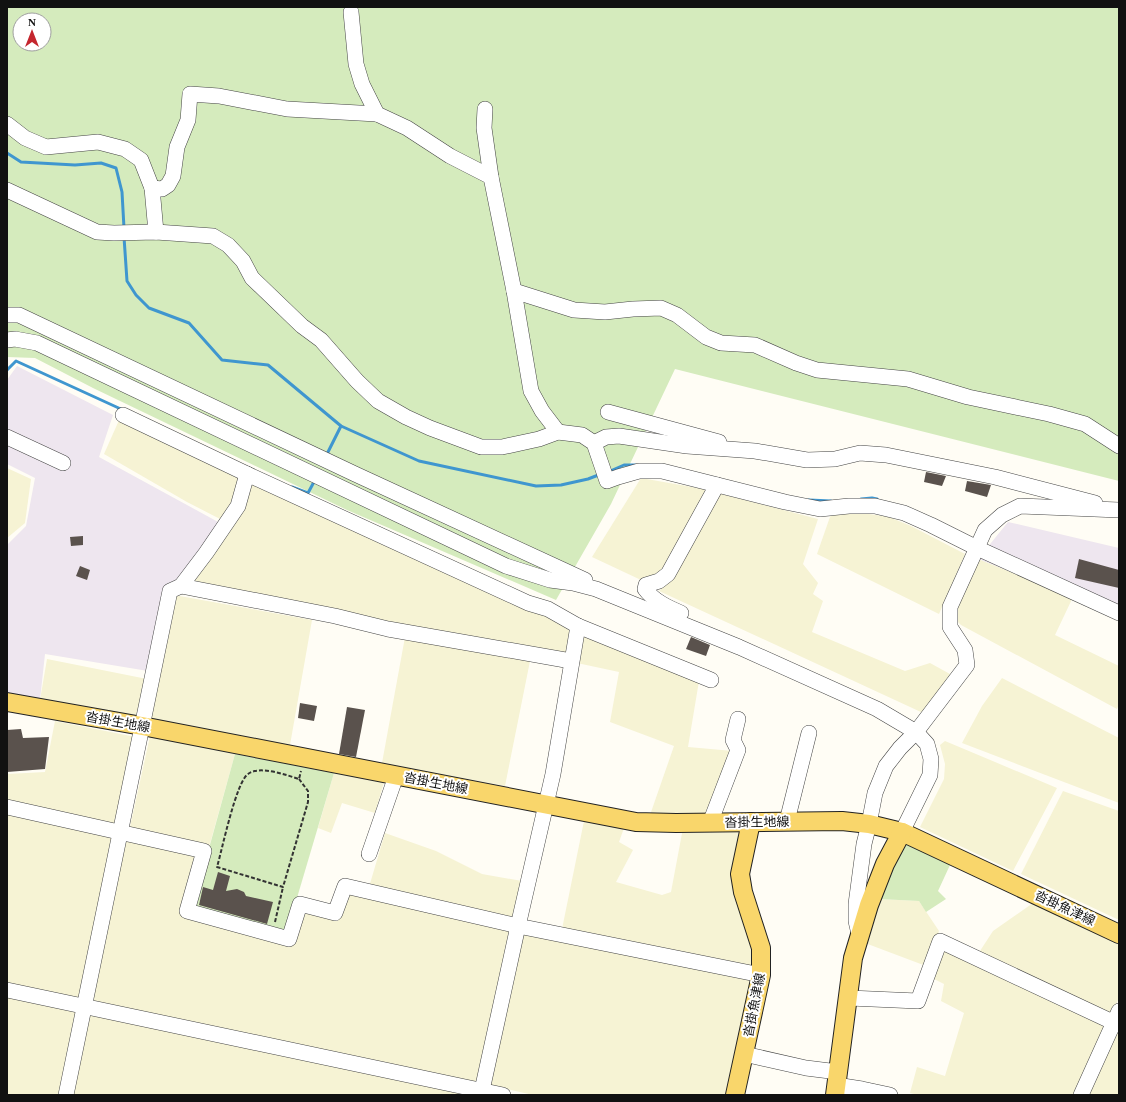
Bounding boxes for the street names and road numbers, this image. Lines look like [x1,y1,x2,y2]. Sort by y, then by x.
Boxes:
street label: 沓掛生地線 [85,709,151,735]
street label: 沓掛生地線 [403,769,469,797]
street label: 沓掛生地線 [724,814,790,830]
street label: 沓掛魚津線 [1032,887,1098,929]
street label: 沓掛魚津線 [740,972,768,1038]

